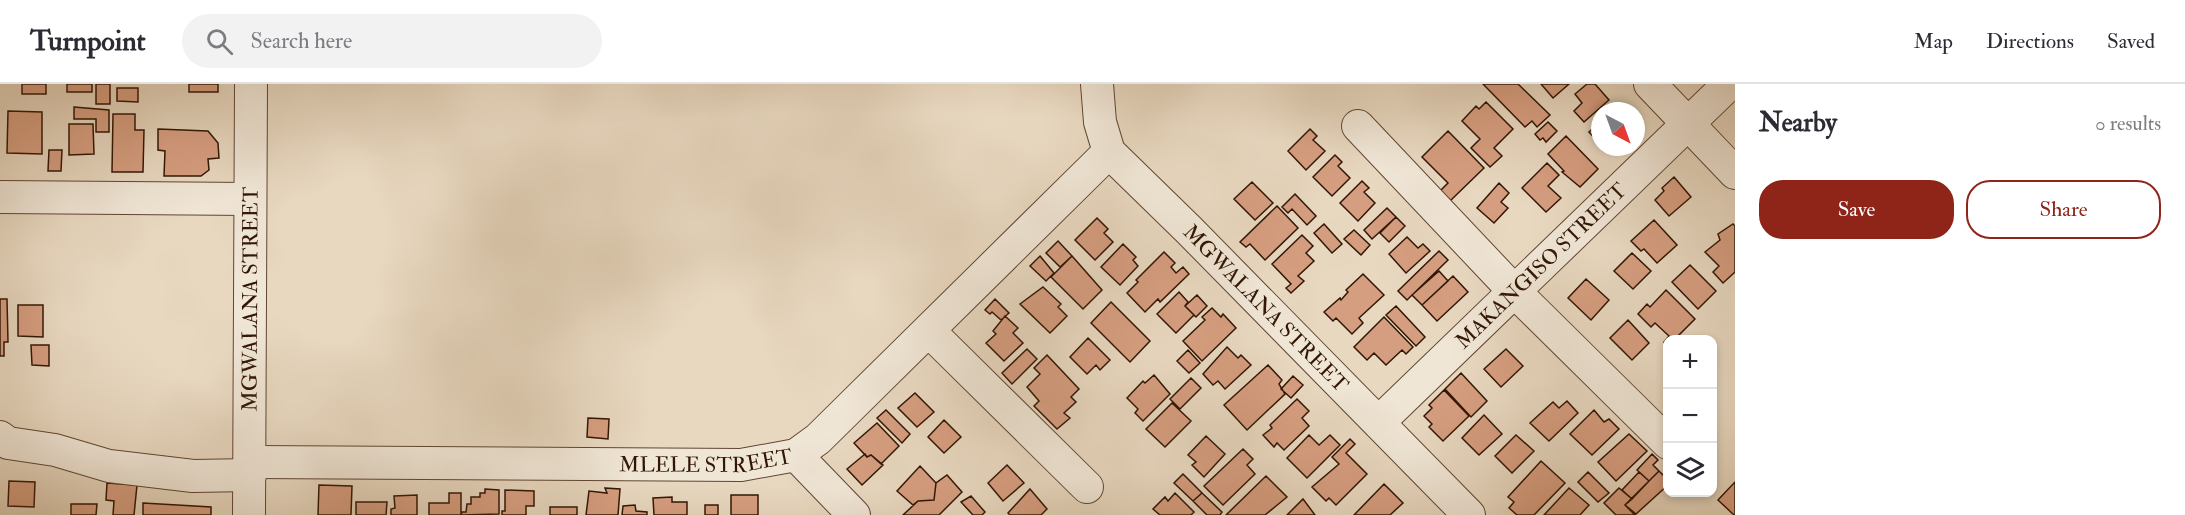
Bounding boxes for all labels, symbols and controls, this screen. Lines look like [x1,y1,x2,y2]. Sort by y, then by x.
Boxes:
search box [182,14,602,68]
text: Turnpoint [30,24,146,59]
icon: search [203,25,236,58]
text: Search here [251,27,352,55]
text: Map [1913,28,1953,55]
text: Directions [1986,28,2074,55]
text: Saved [2107,28,2155,55]
north arrow [1591,102,1645,156]
text: Nearby [1759,107,1837,139]
text: 0 results [2095,111,2161,136]
street label: MAKANGISO STREET [1450,177,1632,355]
button: Save [1759,180,1954,239]
button: Share [1966,180,2161,239]
street label: MGWALANA STREET [236,186,264,411]
street label: MGWALANA STREET [1178,219,1355,398]
map controls [1663,335,1717,497]
button: + [1663,335,1717,389]
button: − [1663,389,1717,443]
street label: MLELE STREET [619,442,795,479]
button: layers [1663,443,1717,497]

